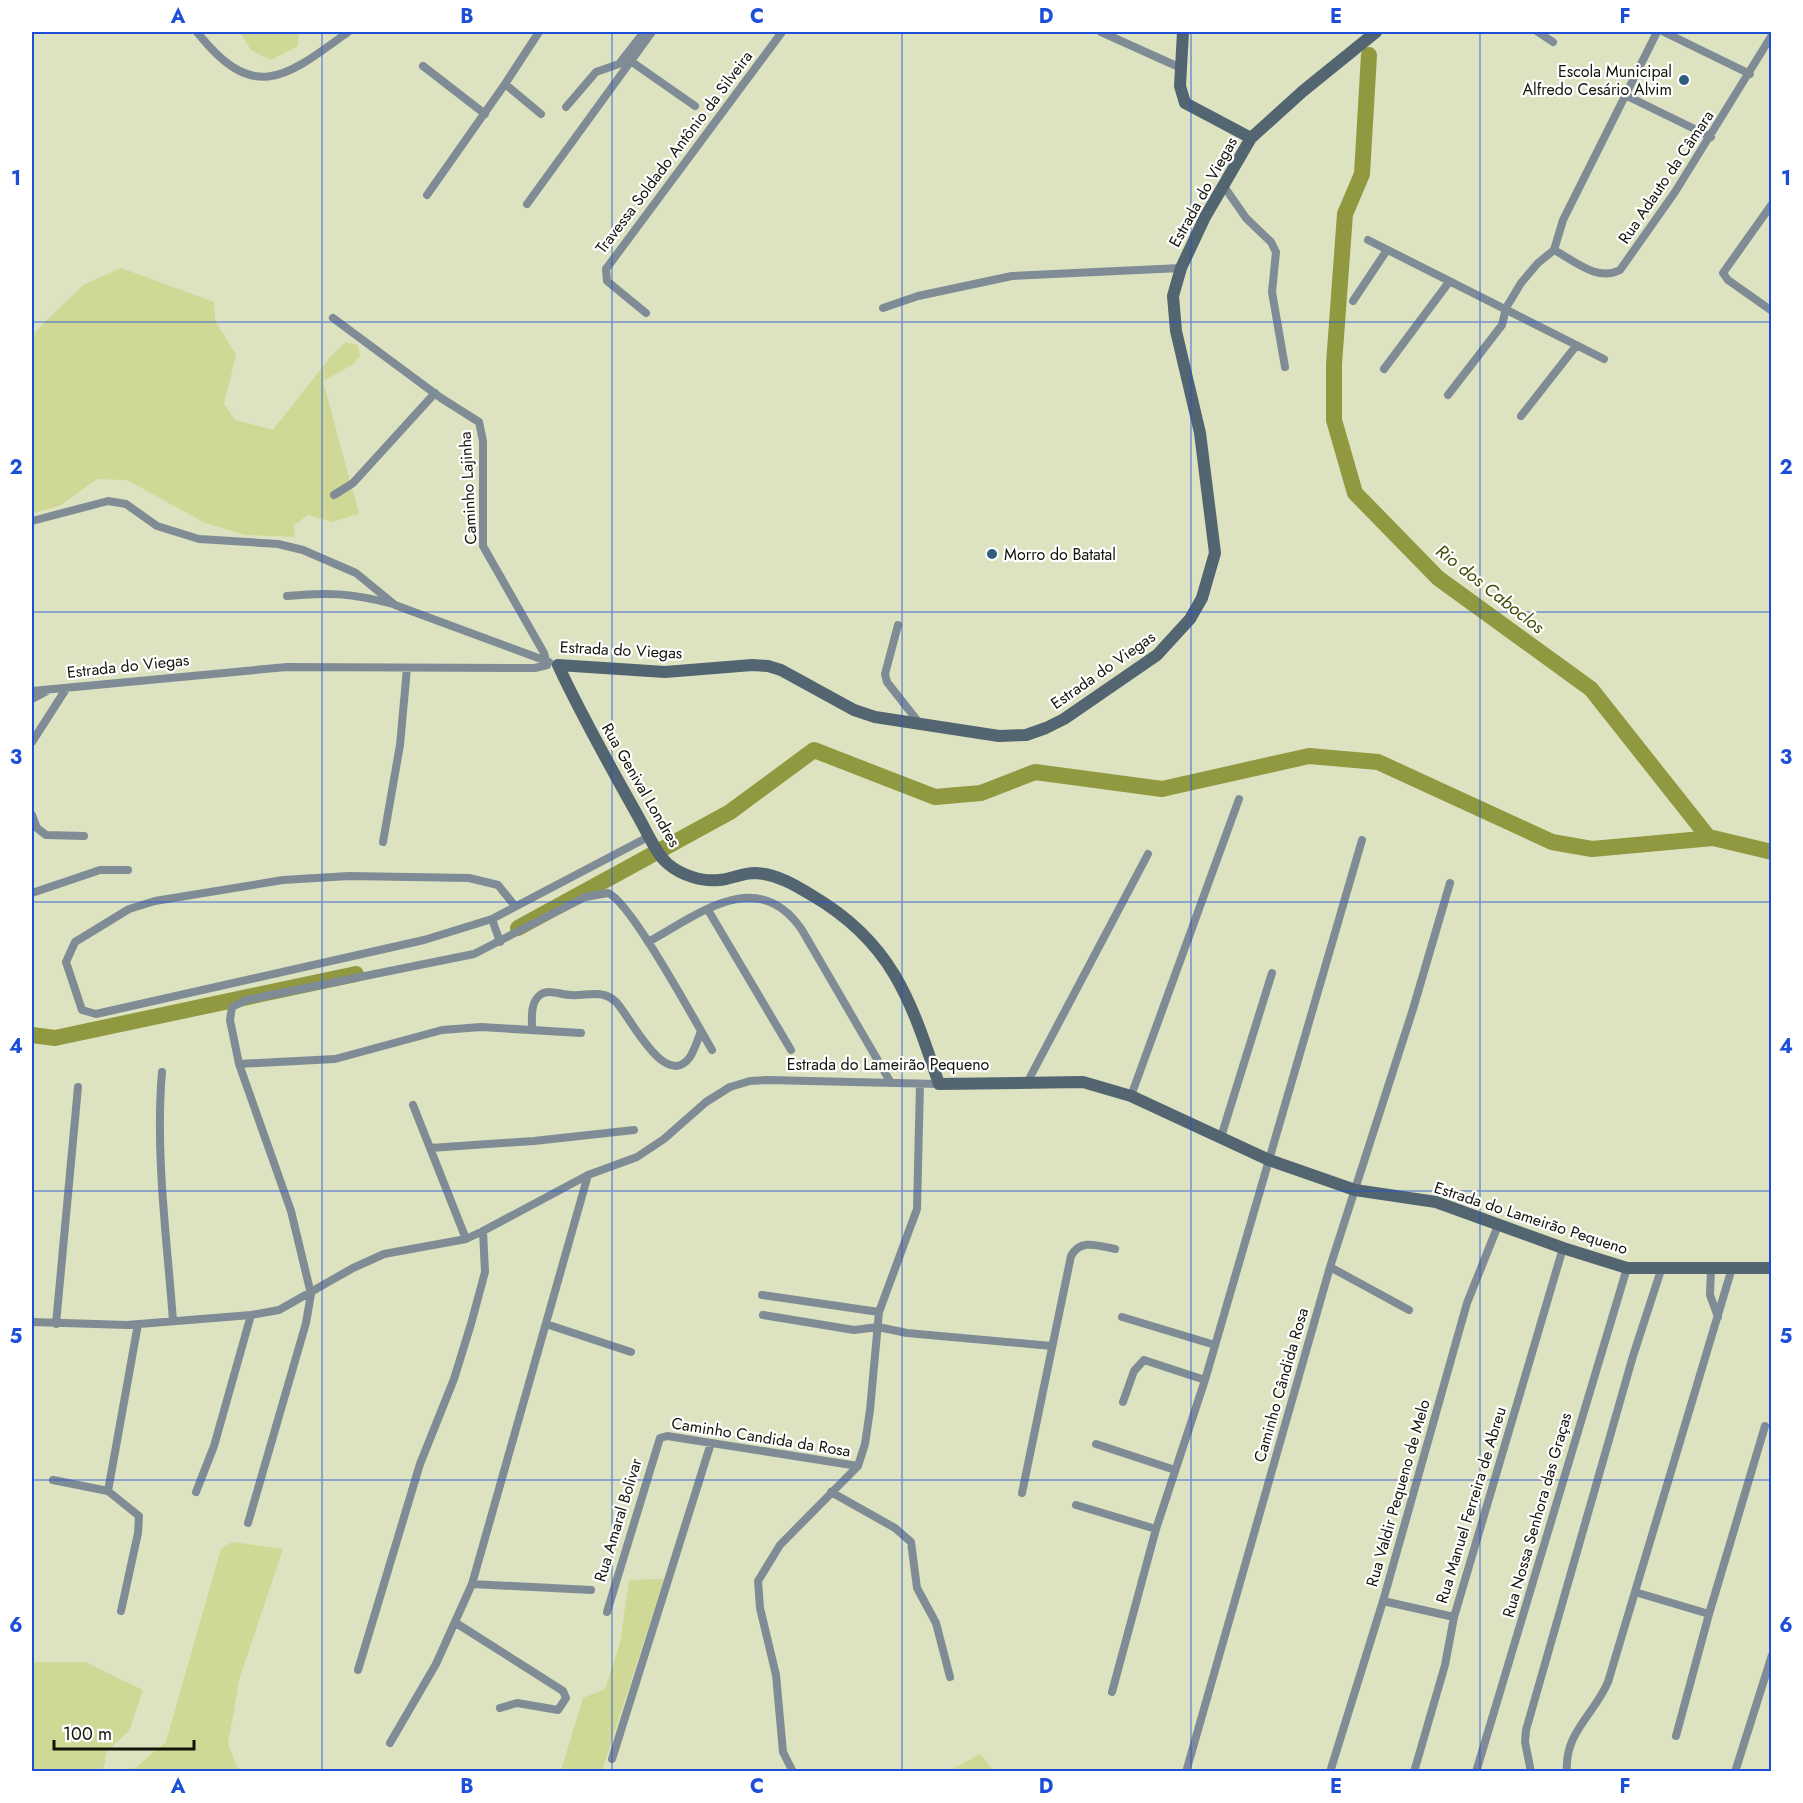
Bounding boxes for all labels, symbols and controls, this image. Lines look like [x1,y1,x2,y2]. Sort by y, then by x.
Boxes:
text: A [170,2,186,31]
text: B [460,2,474,31]
text: C [750,2,764,31]
text: D [1039,2,1053,31]
text: E [1330,2,1342,31]
text: F [1619,2,1631,31]
street label: Travessa Soldado Antônio da Silveira [590,46,758,258]
place label: Escola Municipal Alfredo Cesário Alvim [1523,60,1672,101]
marker: Escola Municipal Alfredo Cesário Alvim [1677,73,1691,87]
street label: Rua Adauto da Câmara [1613,106,1719,248]
street label: Estrada do Viegas [1163,133,1243,251]
text: 1 [11,164,21,193]
text: 1 [1781,164,1791,193]
street label: Caminho Lajinha [454,431,482,545]
text: 2 [9,453,23,482]
text: 2 [1779,453,1793,482]
water label: Rio dos Caboclos [1430,538,1551,640]
place label: Morro do Batatal [1004,543,1116,566]
marker: Morro do Batatal [985,547,999,561]
street label: Estrada do Viegas [1046,625,1160,715]
street label: Estrada do Viegas [559,635,683,665]
street label: Estrada do Viegas [66,648,190,684]
street label: Rua Genival Londres [596,719,686,851]
text: 3 [10,743,22,772]
text: 3 [1780,743,1792,772]
text: 4 [9,1032,23,1061]
text: 4 [1779,1032,1793,1061]
street label: Estrada do Lameirão Pequeno [787,1053,990,1076]
street label: Estrada do Lameirão Pequeno [1431,1176,1631,1260]
street label: Caminho Cândida Rosa [1248,1305,1314,1465]
text: 5 [10,1322,23,1351]
text: 5 [1780,1322,1793,1351]
street label: Rua Valdir Pequeno de Melo [1360,1396,1436,1589]
street label: Rua Manuel Ferreira de Abreu [1430,1404,1512,1606]
street label: Rua Nossa Senhora das Graças [1497,1410,1577,1620]
street label: Caminho Candida da Rosa [670,1411,852,1463]
street label: Rua Amaral Bolivar [588,1455,648,1585]
text: 6 [9,1611,23,1640]
text: 6 [1779,1611,1793,1640]
scale bar [54,1713,194,1751]
text: 100 m [63,1721,112,1747]
text: A [170,1772,186,1801]
text: B [460,1772,474,1801]
text: C [750,1772,764,1801]
text: D [1039,1772,1053,1801]
text: E [1330,1772,1342,1801]
text: F [1619,1772,1631,1801]

